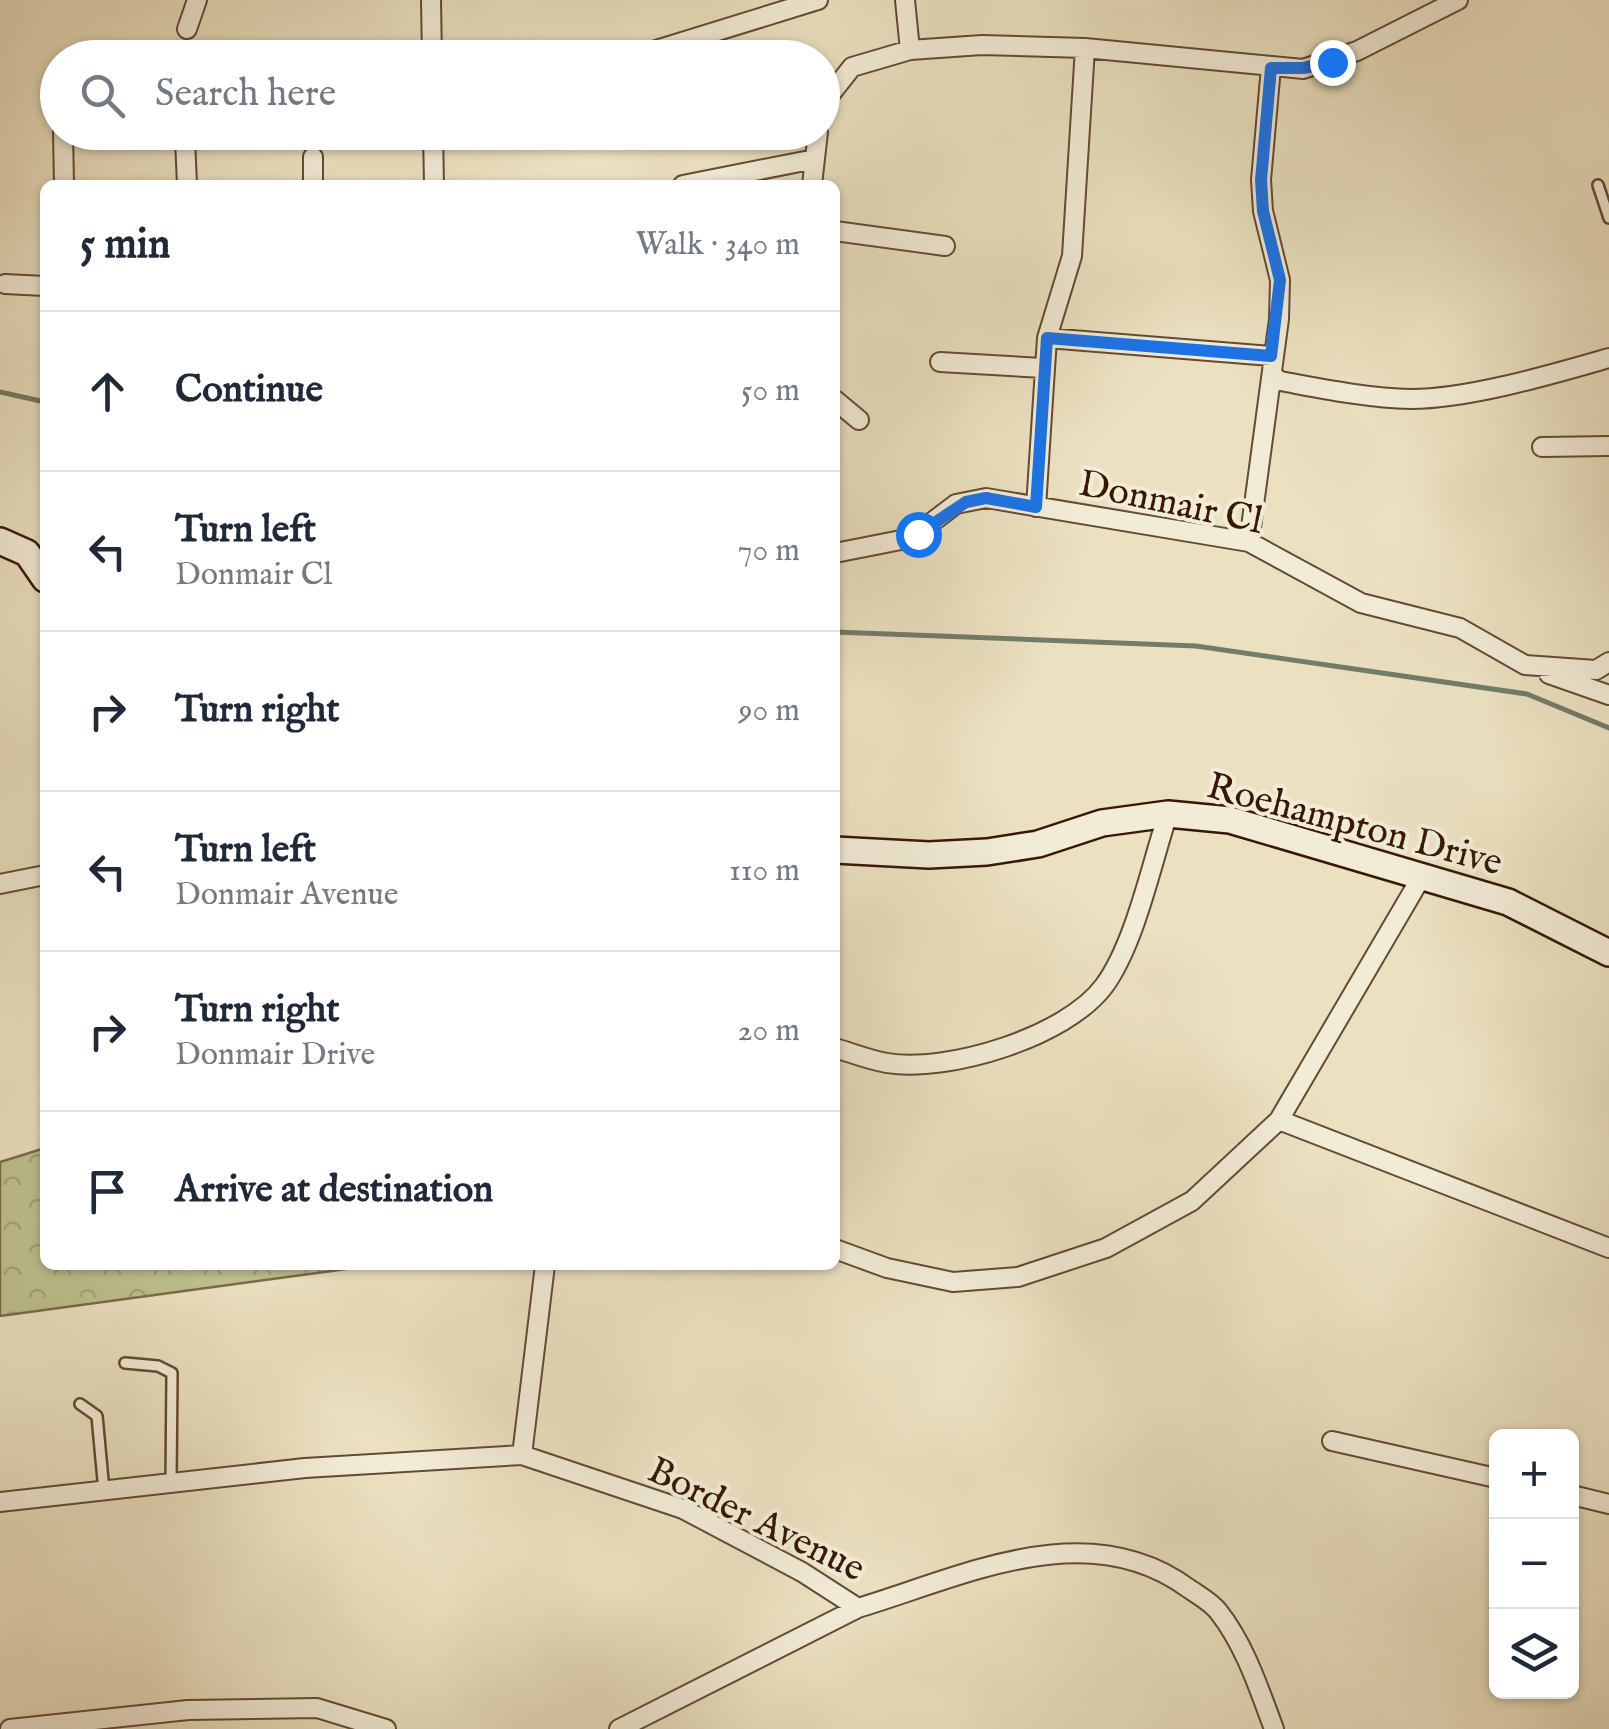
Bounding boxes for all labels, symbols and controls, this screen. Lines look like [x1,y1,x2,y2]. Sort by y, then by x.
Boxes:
search box [40,40,840,150]
route end [1310,40,1356,86]
icon: search [75,68,130,123]
text: Search here [155,71,336,119]
text: 5 min [80,219,170,272]
text: Walk · 340 m [636,225,800,266]
icon: ahead [80,364,135,419]
text: Continue [175,367,323,415]
text: 50 m [741,371,800,412]
street label: Donmair Cl [1074,461,1267,547]
text: Turn left [175,507,316,555]
route start [896,512,942,558]
icon: left [80,524,135,579]
text: 70 m [738,531,800,572]
text: Donmair Cl [175,555,332,596]
icon: right [80,684,135,739]
text: Turn right [175,687,339,735]
text: 90 m [739,691,800,732]
street label: Roehampton Drive [1201,763,1507,888]
text: Turn left [175,827,316,875]
icon: left [80,844,135,899]
text: 110 m [729,851,800,892]
text: Donmair Avenue [175,875,399,916]
text: Turn right [175,987,339,1035]
icon: right [80,1004,135,1059]
text: 20 m [738,1011,800,1052]
text: Donmair Drive [175,1035,375,1076]
icon: arrive [80,1164,135,1219]
text: Arrive at destination [175,1167,493,1215]
map controls [1489,1429,1579,1699]
button: + [1489,1429,1579,1519]
street label: Border Avenue [639,1447,872,1594]
button: − [1489,1519,1579,1609]
button: layers [1489,1609,1579,1699]

